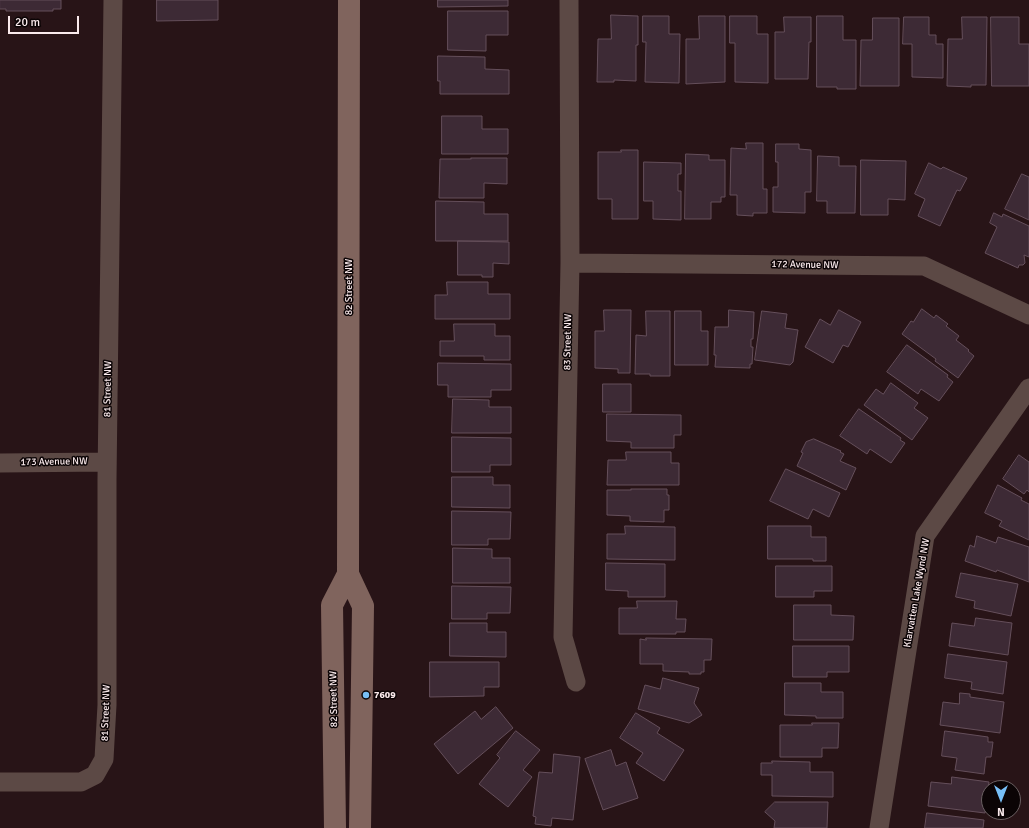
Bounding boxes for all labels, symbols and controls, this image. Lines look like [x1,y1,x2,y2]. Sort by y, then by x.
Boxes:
scale bar [10,8,81,34]
text: 20 m [15,15,40,30]
street label: 172 Avenue NW [771,258,839,272]
street label: 82 Street NW [343,259,355,315]
street label: 83 Street NW [562,314,574,370]
street label: 81 Street NW [102,361,114,417]
street label: 173 Avenue NW [20,455,88,469]
street label: Klarvatten Lake Wynd NW [901,537,933,649]
street label: 82 Street NW [328,671,340,727]
street label: 81 Street NW [99,685,113,741]
place label: 7609 [374,689,396,701]
marker: 7609 [361,690,371,700]
north arrow [981,780,1021,820]
text: N [997,805,1005,818]

